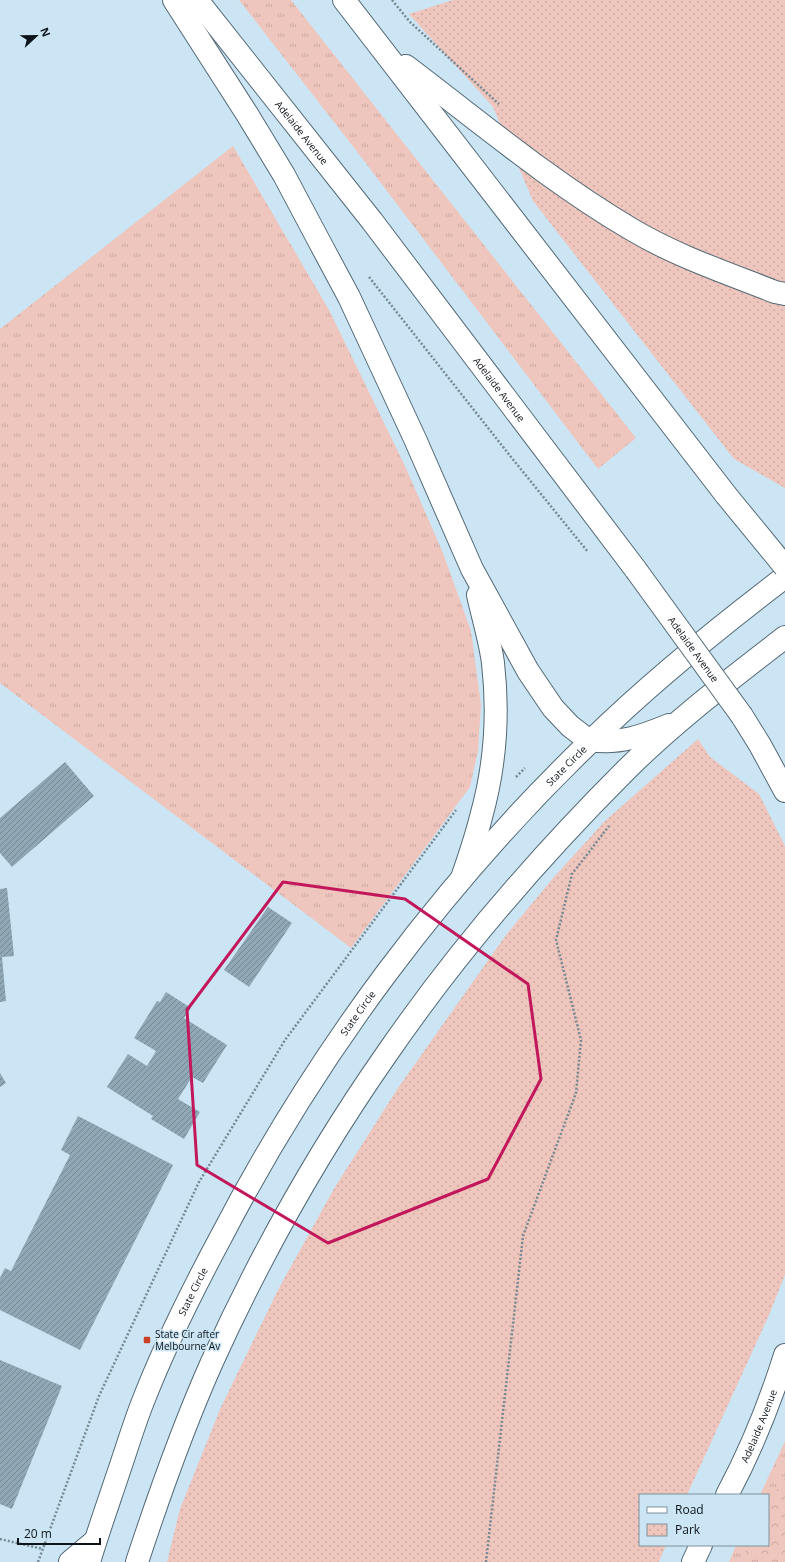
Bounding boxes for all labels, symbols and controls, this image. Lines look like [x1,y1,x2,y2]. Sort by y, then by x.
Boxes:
north arrow [16,16,56,56]
text: N [37,25,54,39]
street label: Adelaide Avenue [272,98,332,168]
street label: Adelaide Avenue [470,354,529,425]
street label: Adelaide Avenue [665,614,722,685]
street label: State Circle [543,742,590,789]
street label: State Circle [337,987,379,1038]
street label: State Circle [175,1265,211,1318]
place label: State Cir after Melbourne Av [155,1327,220,1353]
marker: State Cir after Melbourne Av [142,1335,152,1345]
street label: Adelaide Avenue [737,1387,780,1465]
legend [639,1494,769,1546]
text: Road [675,1501,704,1518]
scale bar [18,1520,100,1546]
text: Park [675,1521,701,1538]
text: 20 m [24,1525,52,1542]

